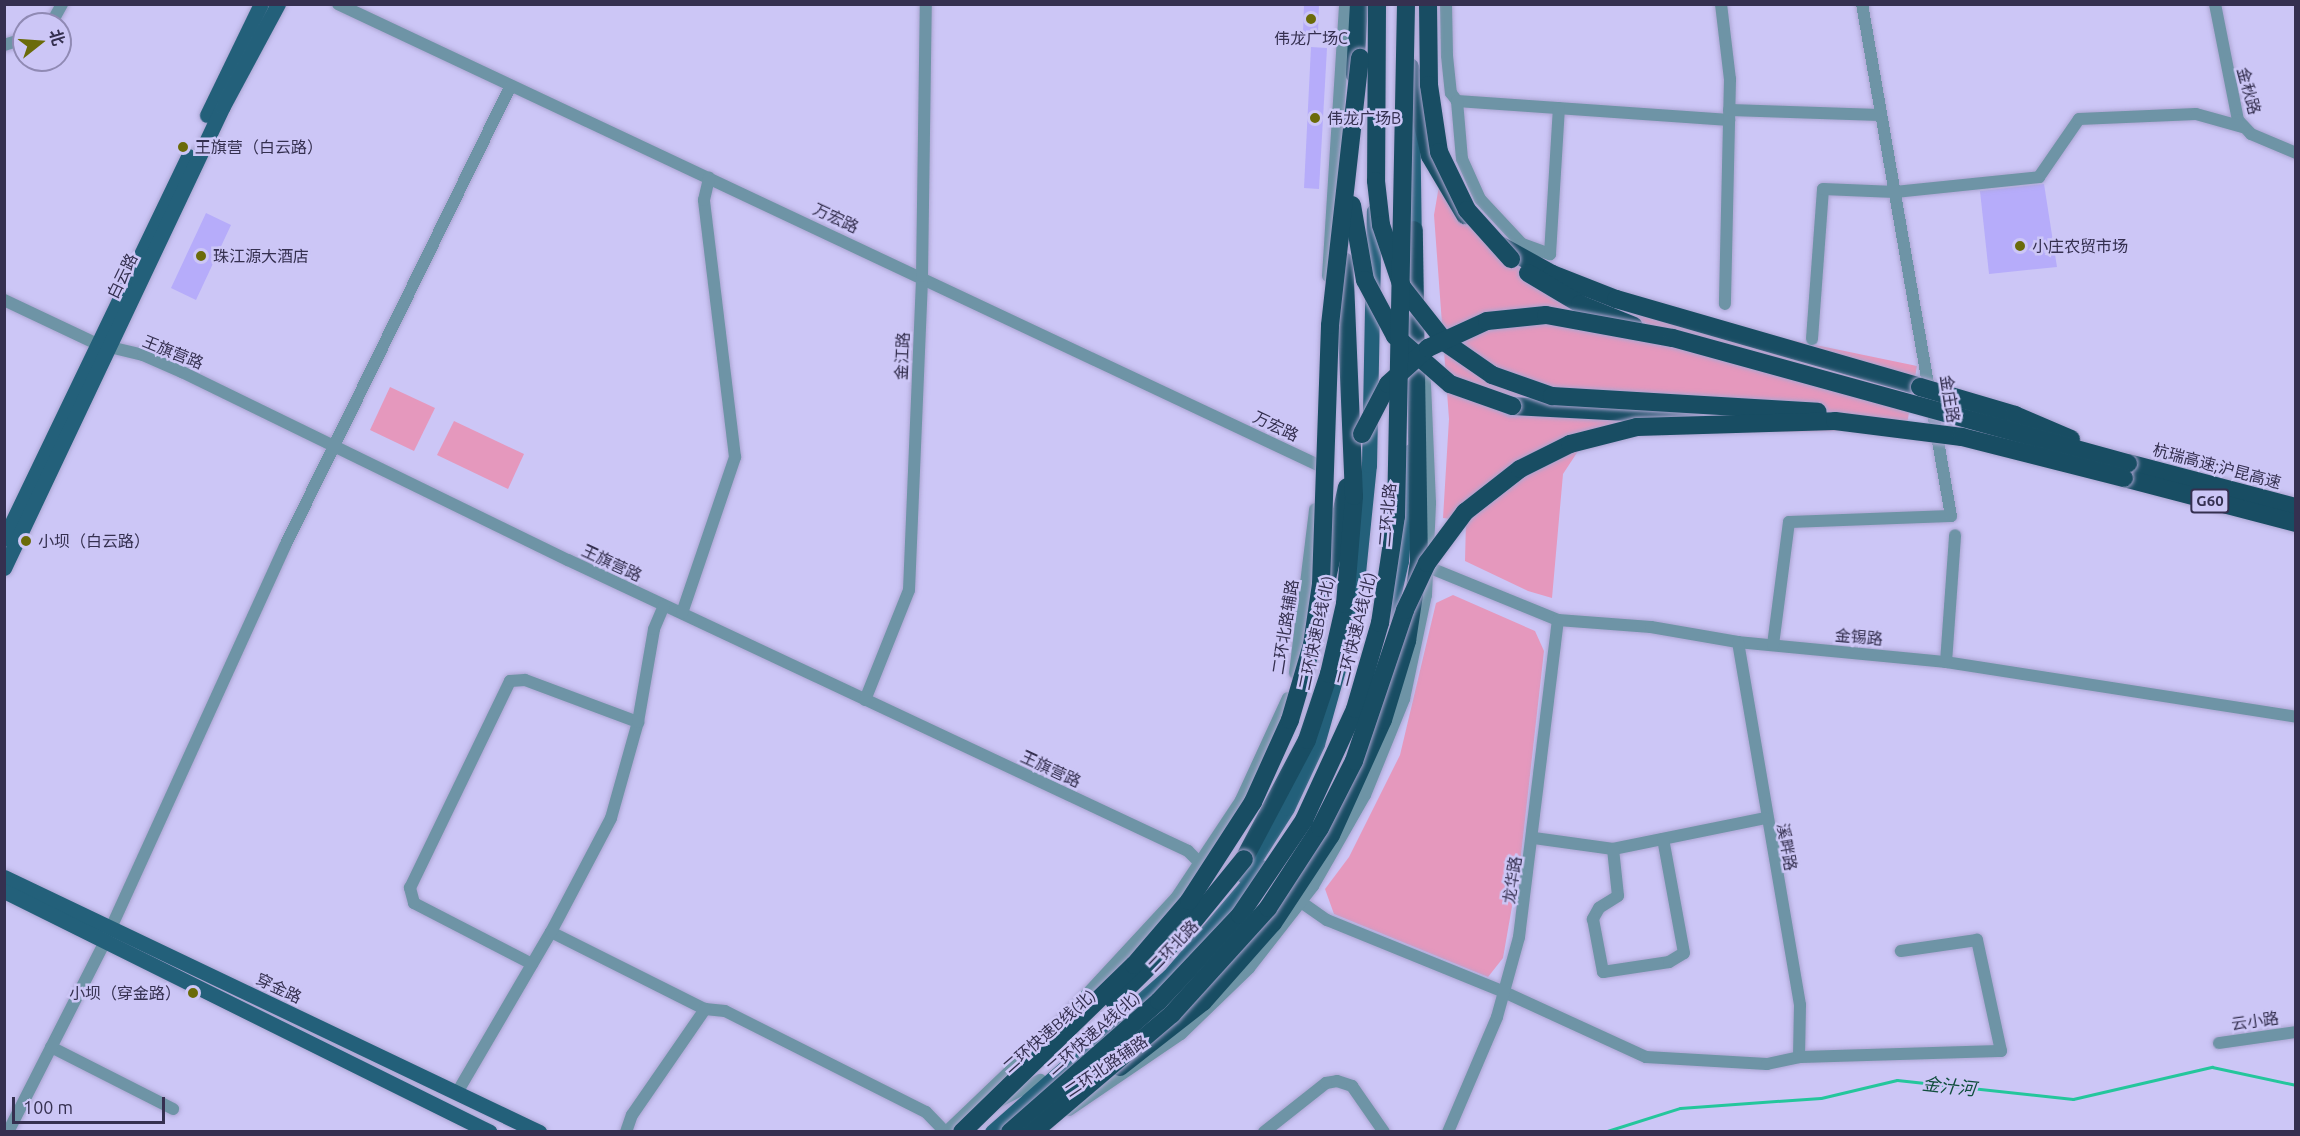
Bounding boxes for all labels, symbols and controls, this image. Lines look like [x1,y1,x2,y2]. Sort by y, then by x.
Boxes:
north arrow [12,12,72,72]
marker: 伟龙广场C [1304,12,1318,26]
text: 北 [46,27,68,48]
place label: 伟龙广场C [1274,28,1348,48]
street label: 金秋路 [2234,65,2264,117]
place label: 伟龙广场B [1327,108,1401,128]
marker: 伟龙广场B [1308,111,1322,125]
place label: 王旗营（白云路） [195,137,323,157]
marker: 王旗营（白云路） [176,140,190,154]
street label: 万宏路 [810,199,862,237]
place label: 小庄农贸市场 [2032,236,2128,256]
marker: 小庄农贸市场 [2013,239,2027,253]
place label: 珠江源大酒店 [213,246,309,266]
marker: 珠江源大酒店 [194,249,208,263]
street label: 白云路 [103,250,141,302]
street label: 王旗营路 [140,331,206,373]
street label: 金江路 [891,332,913,380]
street label: 金庄路 [1937,374,1963,424]
street label: 万宏路 [1250,407,1302,445]
street label: 杭瑞高速;沪昆高速 [2151,440,2283,492]
street label: 二环北路 [1375,482,1399,548]
road number: G60 [2189,489,2231,513]
place label: 小坝（白云路） [38,531,150,551]
marker: 小坝（白云路） [19,534,33,548]
street label: 王旗营路 [579,541,645,585]
street label: 二环快速A线(北) [1333,570,1379,688]
street label: 二环快速B线(北) [1295,574,1337,692]
street label: 二环北路辅路 [1268,578,1302,676]
street label: 金锡路 [1834,625,1884,649]
street label: 王旗营路 [1018,747,1084,791]
street label: 溪畔路 [1773,822,1801,872]
street label: 龙华路 [1499,855,1525,905]
street label: 二环北路 [1144,916,1202,976]
street label: 穿金路 [253,969,305,1007]
place label: 小坝（穿金路） [69,983,181,1003]
marker: 小坝（穿金路） [186,986,200,1000]
street label: 二环快速B线(北) [999,986,1099,1076]
street label: 二环快速A线(北) [1043,988,1143,1078]
street label: 云小路 [2230,1008,2280,1034]
street label: 二环北路辅路 [1061,1031,1151,1101]
water label: 金汁河 [1921,1072,1977,1100]
scale bar [15,1085,168,1123]
text: 100 m [23,1097,73,1117]

